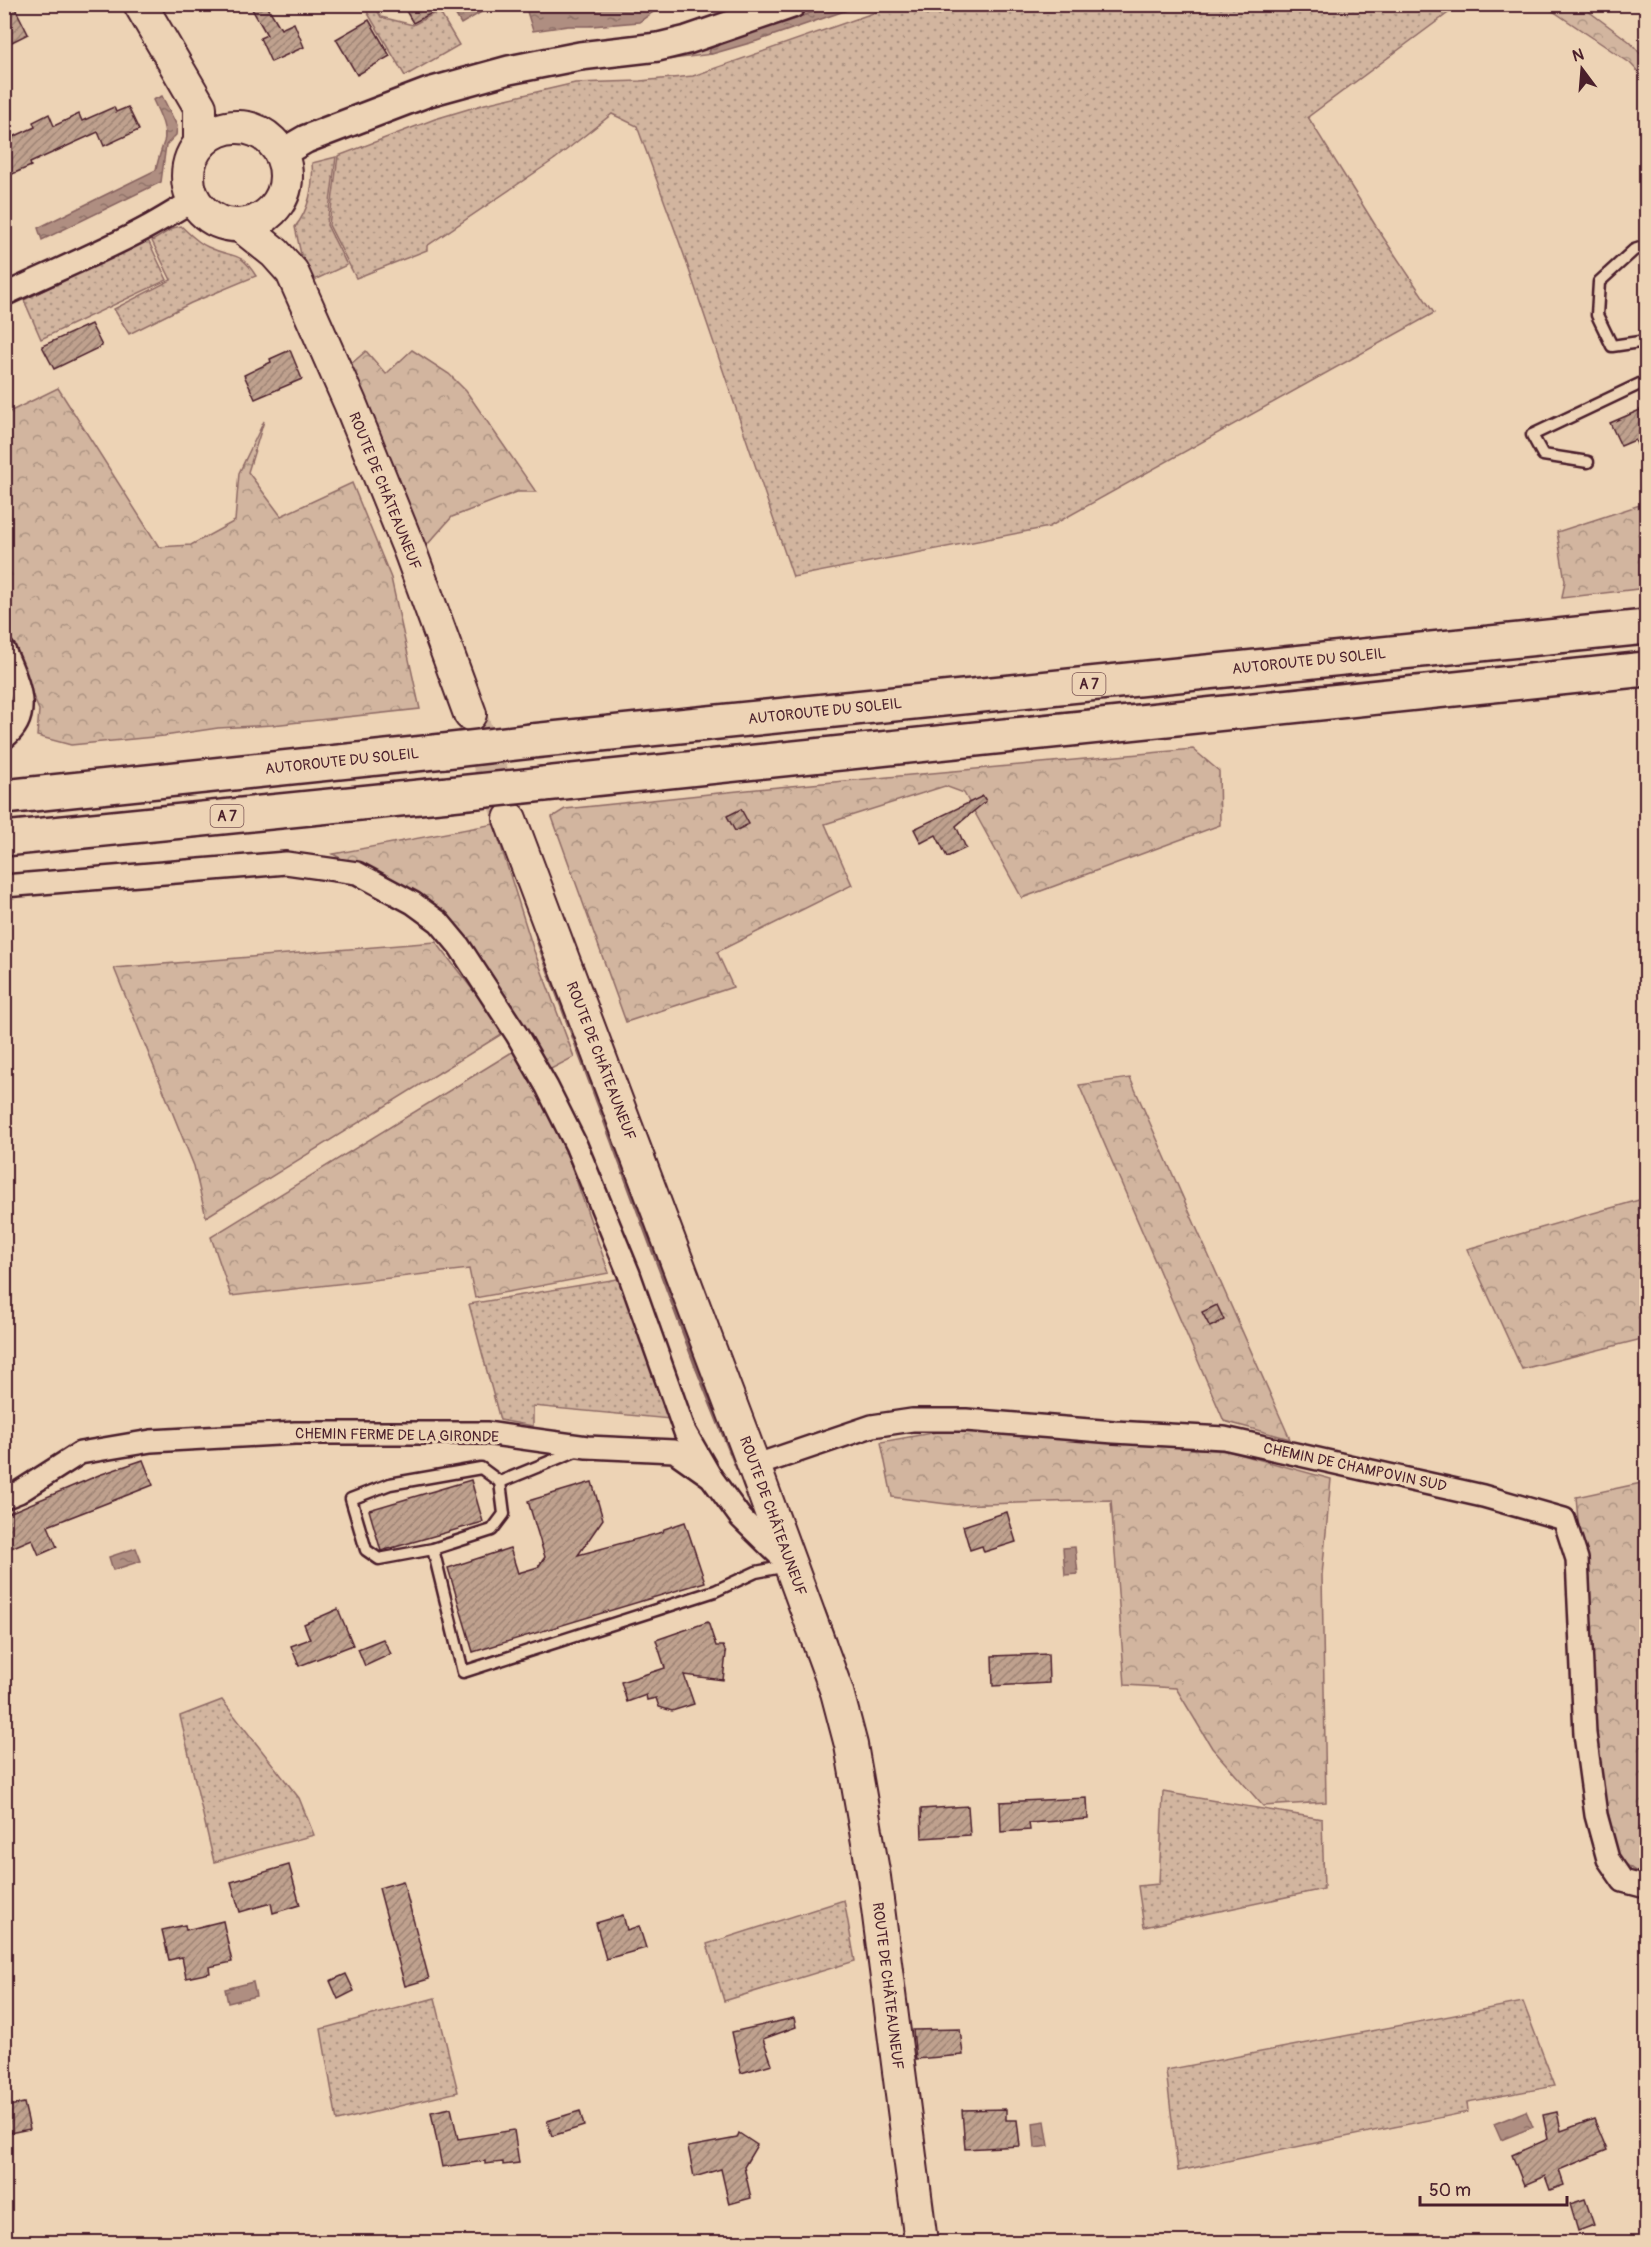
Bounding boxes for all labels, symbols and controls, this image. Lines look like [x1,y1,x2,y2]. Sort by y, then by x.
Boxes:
north arrow [1552,39,1612,99]
text: N [1570,44,1586,67]
street label: ROUTE DE CHÂTEAUNEUF [344,409,425,573]
street label: AUTOROUTE DU SOLEIL [1231,644,1387,679]
road number: A 7 [1072,673,1106,695]
street label: AUTOROUTE DU SOLEIL [747,694,903,729]
street label: AUTOROUTE DU SOLEIL [264,744,420,779]
road number: A 7 [210,805,244,827]
street label: ROUTE DE CHÂTEAUNEUF [561,979,640,1143]
street label: CHEMIN FERME DE LA GIRONDE [295,1424,499,1447]
street label: ROUTE DE CHÂTEAUNEUF [735,1434,810,1599]
street label: CHEMIN DE CHAMPOVIN SUD [1261,1439,1448,1496]
street label: ROUTE DE CHÂTEAUNEUF [868,1901,907,2071]
scale bar [1420,2169,1567,2207]
text: 50 m [1429,2179,1471,2202]

